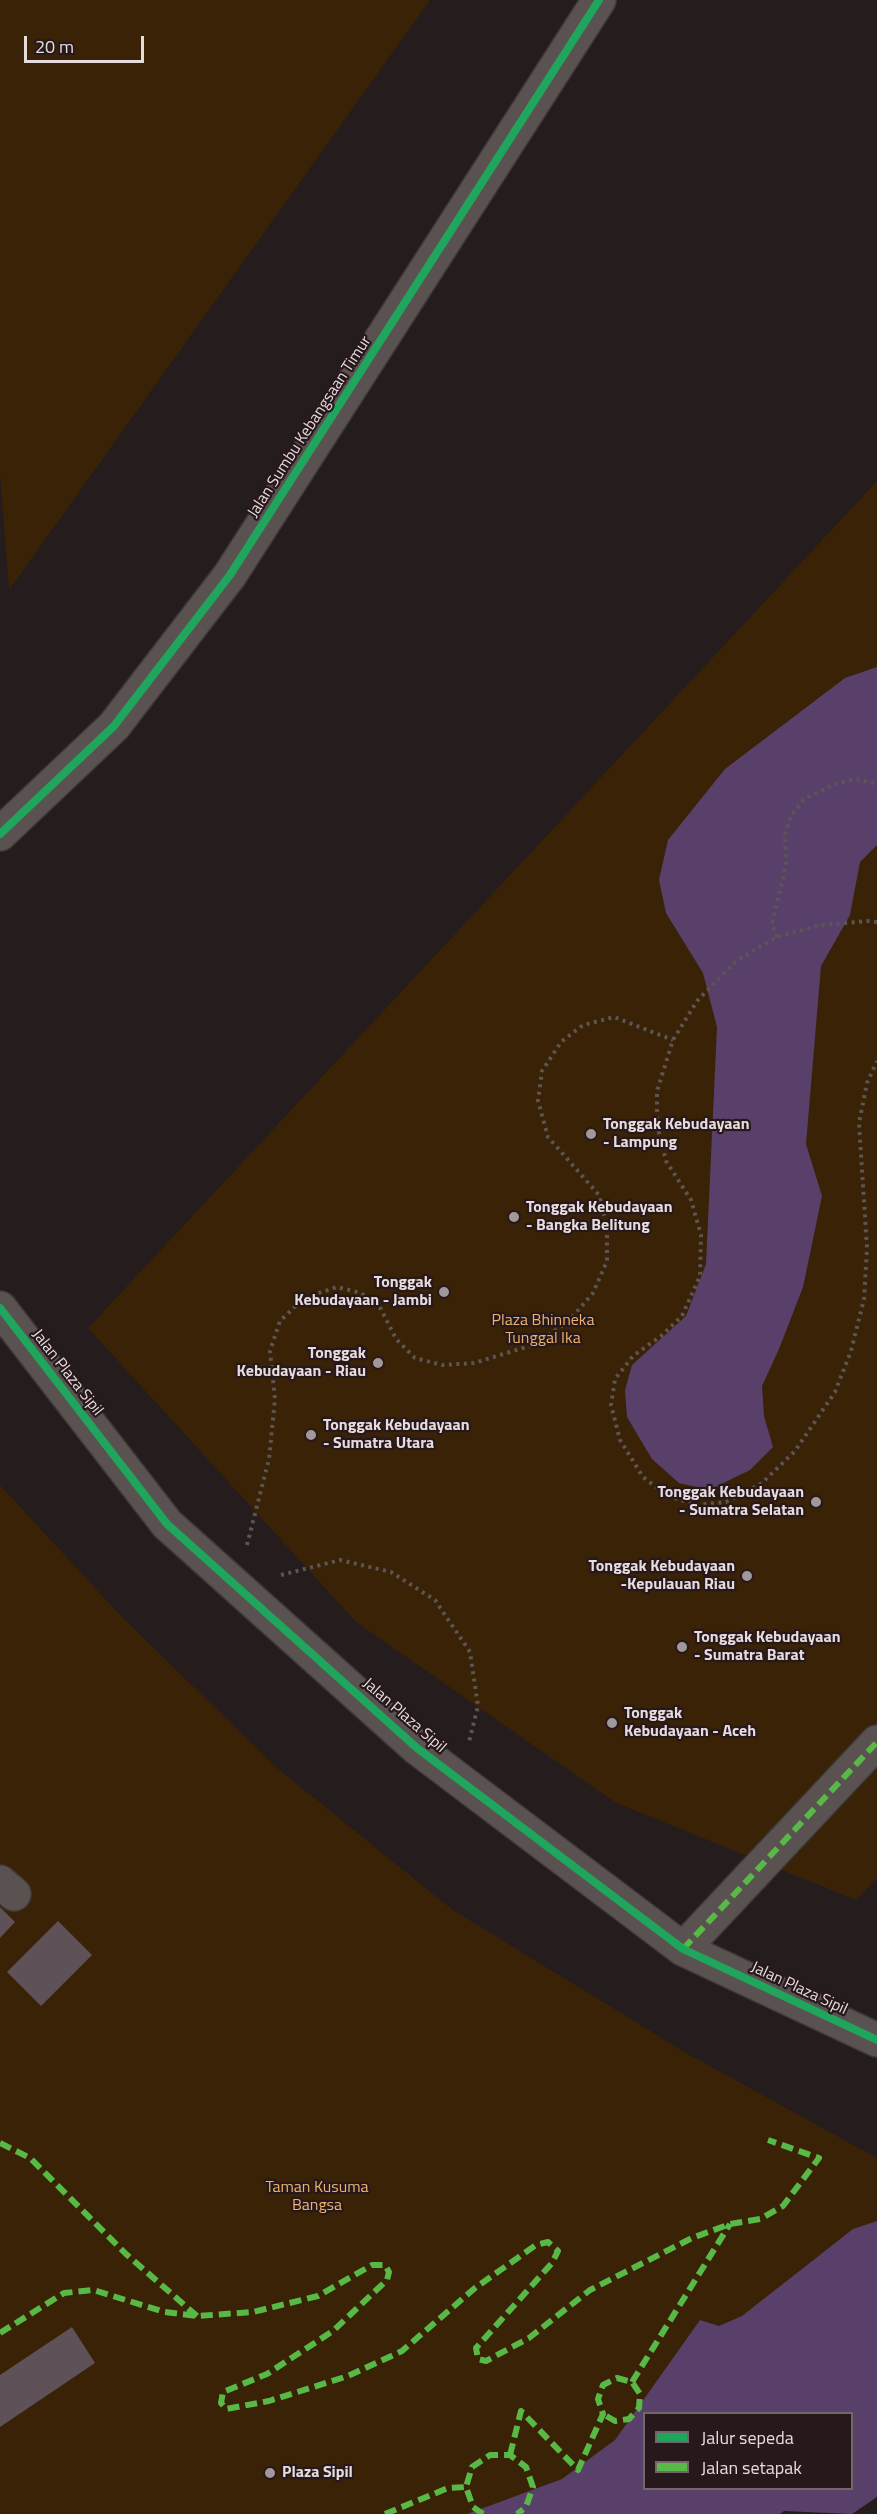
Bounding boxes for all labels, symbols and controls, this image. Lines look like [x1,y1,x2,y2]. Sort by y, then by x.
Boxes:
scale bar [27,24,147,62]
text: 20 m [35,33,74,60]
street label: Jalan Sumbu Kebangsaan Timur [244,333,376,521]
place label: Tonggak Kebudayaan - Lampung [603,1115,750,1153]
marker: Tonggak Kebudayaan - Lampung [584,1127,598,1141]
place label: Tonggak Kebudayaan - Bangka Belitung [526,1198,673,1236]
marker: Tonggak Kebudayaan - Bangka Belitung [507,1210,521,1224]
place label: Tonggak Kebudayaan - Jambi [294,1273,432,1311]
marker: Tonggak Kebudayaan - Jambi [437,1285,451,1299]
park label: Plaza Bhinneka Tunggal Ika [492,1311,594,1349]
street label: Jalan Plaza Sipil [27,1326,107,1420]
place label: Tonggak Kebudayaan - Riau [237,1344,366,1382]
marker: Tonggak Kebudayaan - Riau [371,1356,385,1370]
place label: Tonggak Kebudayaan - Sumatra Utara [323,1416,470,1454]
marker: Tonggak Kebudayaan - Sumatra Utara [304,1428,318,1442]
place label: Tonggak Kebudayaan - Sumatra Selatan [657,1483,804,1521]
marker: Tonggak Kebudayaan - Sumatra Selatan [809,1495,823,1509]
place label: Tonggak Kebudayaan -Kepulauan Riau [588,1557,735,1595]
marker: Tonggak Kebudayaan -Kepulauan Riau [740,1569,754,1583]
place label: Tonggak Kebudayaan - Sumatra Barat [694,1628,841,1666]
marker: Tonggak Kebudayaan - Sumatra Barat [675,1640,689,1654]
street label: Jalan Plaza Sipil [358,1675,450,1757]
place label: Tonggak Kebudayaan - Aceh [624,1704,756,1742]
marker: Tonggak Kebudayaan - Aceh [605,1716,619,1730]
street label: Jalan Plaza Sipil [748,1958,850,2020]
park label: Taman Kusuma Bangsa [265,2178,369,2216]
legend [643,2412,853,2490]
text: Jalur sepeda [701,2424,794,2451]
text: Jalan setapak [701,2454,802,2481]
place label: Plaza Sipil [282,2463,353,2483]
marker: Plaza Sipil [263,2466,277,2480]

